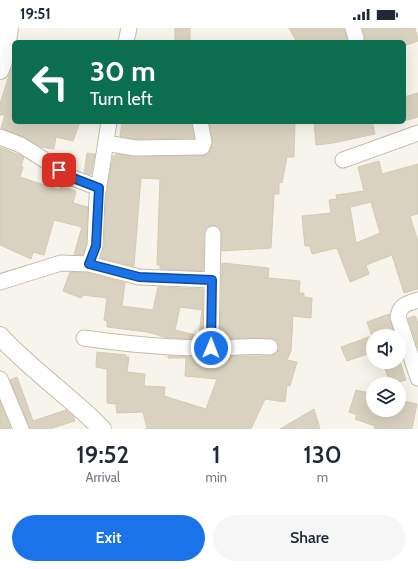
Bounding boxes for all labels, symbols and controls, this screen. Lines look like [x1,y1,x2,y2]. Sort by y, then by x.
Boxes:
text: 19:51 [20,5,51,23]
text: 30 m [90,54,156,88]
icon: left [24,56,76,108]
text: Turn left [90,88,153,110]
pin [42,153,76,187]
icon: arrive [48,159,70,181]
position arrow [190,327,232,369]
map controls [366,329,406,417]
button: sound [366,329,406,369]
button: layers [366,377,406,417]
text: 19:52 [76,440,129,469]
text: 1 [212,440,220,469]
text: 130 [303,440,342,469]
text: Arrival [85,469,120,485]
text: min [206,469,227,485]
text: m [317,469,328,485]
button: Exit [12,515,205,561]
button: Share [213,515,406,561]

